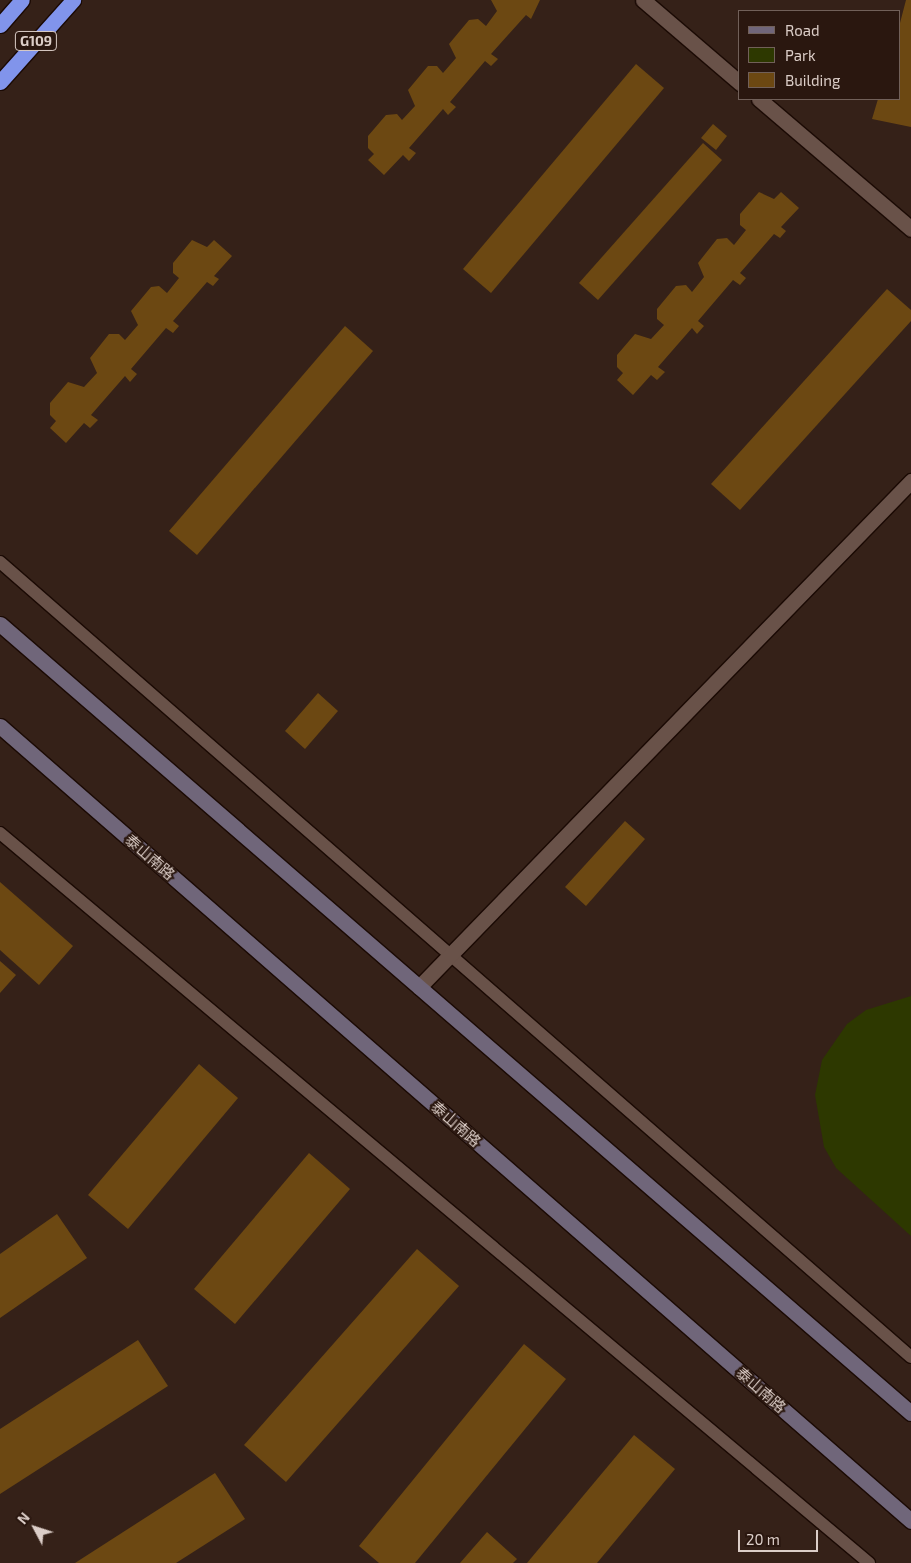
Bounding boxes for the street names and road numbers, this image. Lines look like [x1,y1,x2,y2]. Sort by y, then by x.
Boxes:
road number: G109 [15,29,57,52]
street label: 泰山南路 [121,831,179,883]
street label: 泰山南路 [427,1098,485,1150]
street label: 泰山南路 [732,1364,790,1416]

